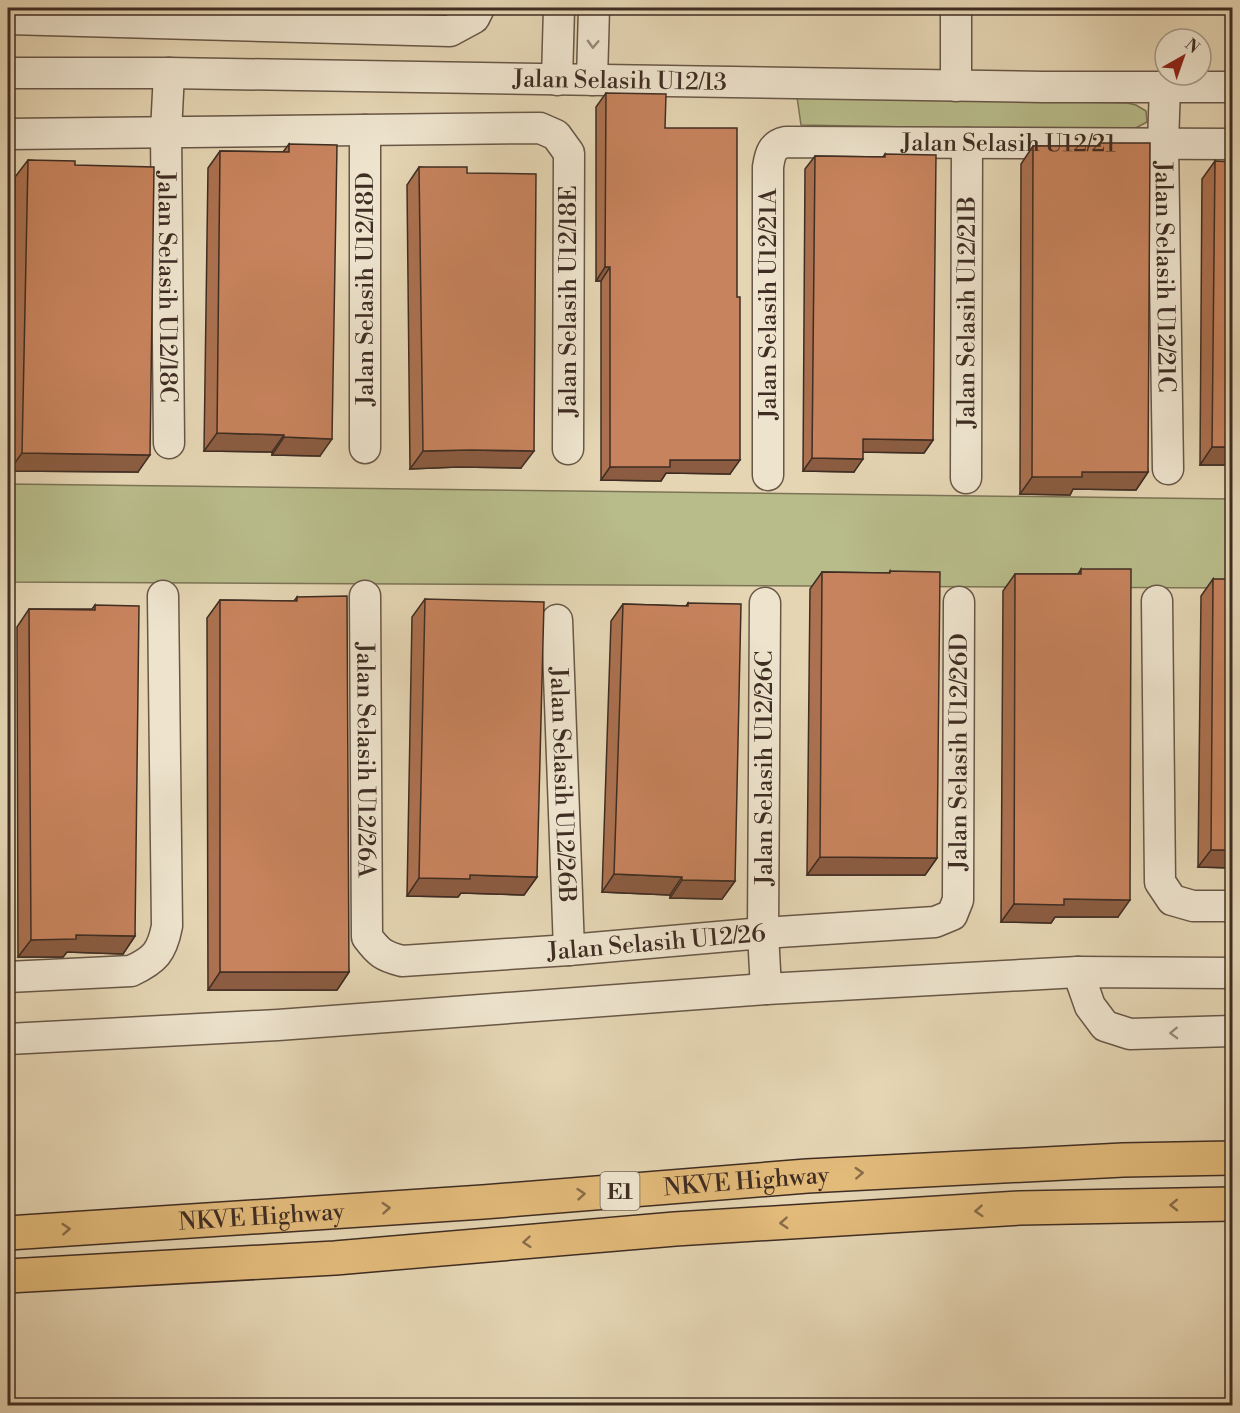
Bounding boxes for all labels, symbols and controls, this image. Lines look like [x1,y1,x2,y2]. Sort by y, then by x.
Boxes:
north arrow [1153,27,1213,87]
text: N [1181,35,1204,58]
one-way arrow [586,39,599,48]
street label: Jalan Selasih U12/13 [512,65,727,98]
street label: Jalan Selasih U12/21 [900,129,1117,159]
street label: Jalan Selasih U12/21C [1147,160,1181,393]
street label: Jalan Selasih U12/18C [150,170,183,403]
street label: Jalan Selasih U12/18D [351,172,381,407]
street label: Jalan Selasih U12/18E [554,185,584,418]
street label: Jalan Selasih U12/21A [754,188,784,421]
street label: Jalan Selasih U12/21B [952,196,983,429]
street label: Jalan Selasih U12/26D [944,633,975,871]
street label: Jalan Selasih U12/26A [349,641,381,878]
street label: Jalan Selasih U12/26C [750,650,780,887]
street label: Jalan Selasih U12/26B [543,666,581,903]
street label: Jalan Selasih U12/26 [546,919,767,967]
one-way arrow [1170,1027,1179,1039]
street label: NKVE Highway [662,1161,830,1203]
one-way arrow [854,1166,863,1179]
road number: E1 [600,1172,640,1210]
one-way arrow [576,1188,585,1201]
street label: NKVE Highway [178,1197,346,1238]
one-way arrow [1170,1199,1179,1211]
one-way arrow [382,1202,391,1215]
one-way arrow [975,1204,984,1217]
one-way arrow [780,1216,789,1229]
one-way arrow [61,1223,70,1236]
one-way arrow [523,1235,532,1248]

